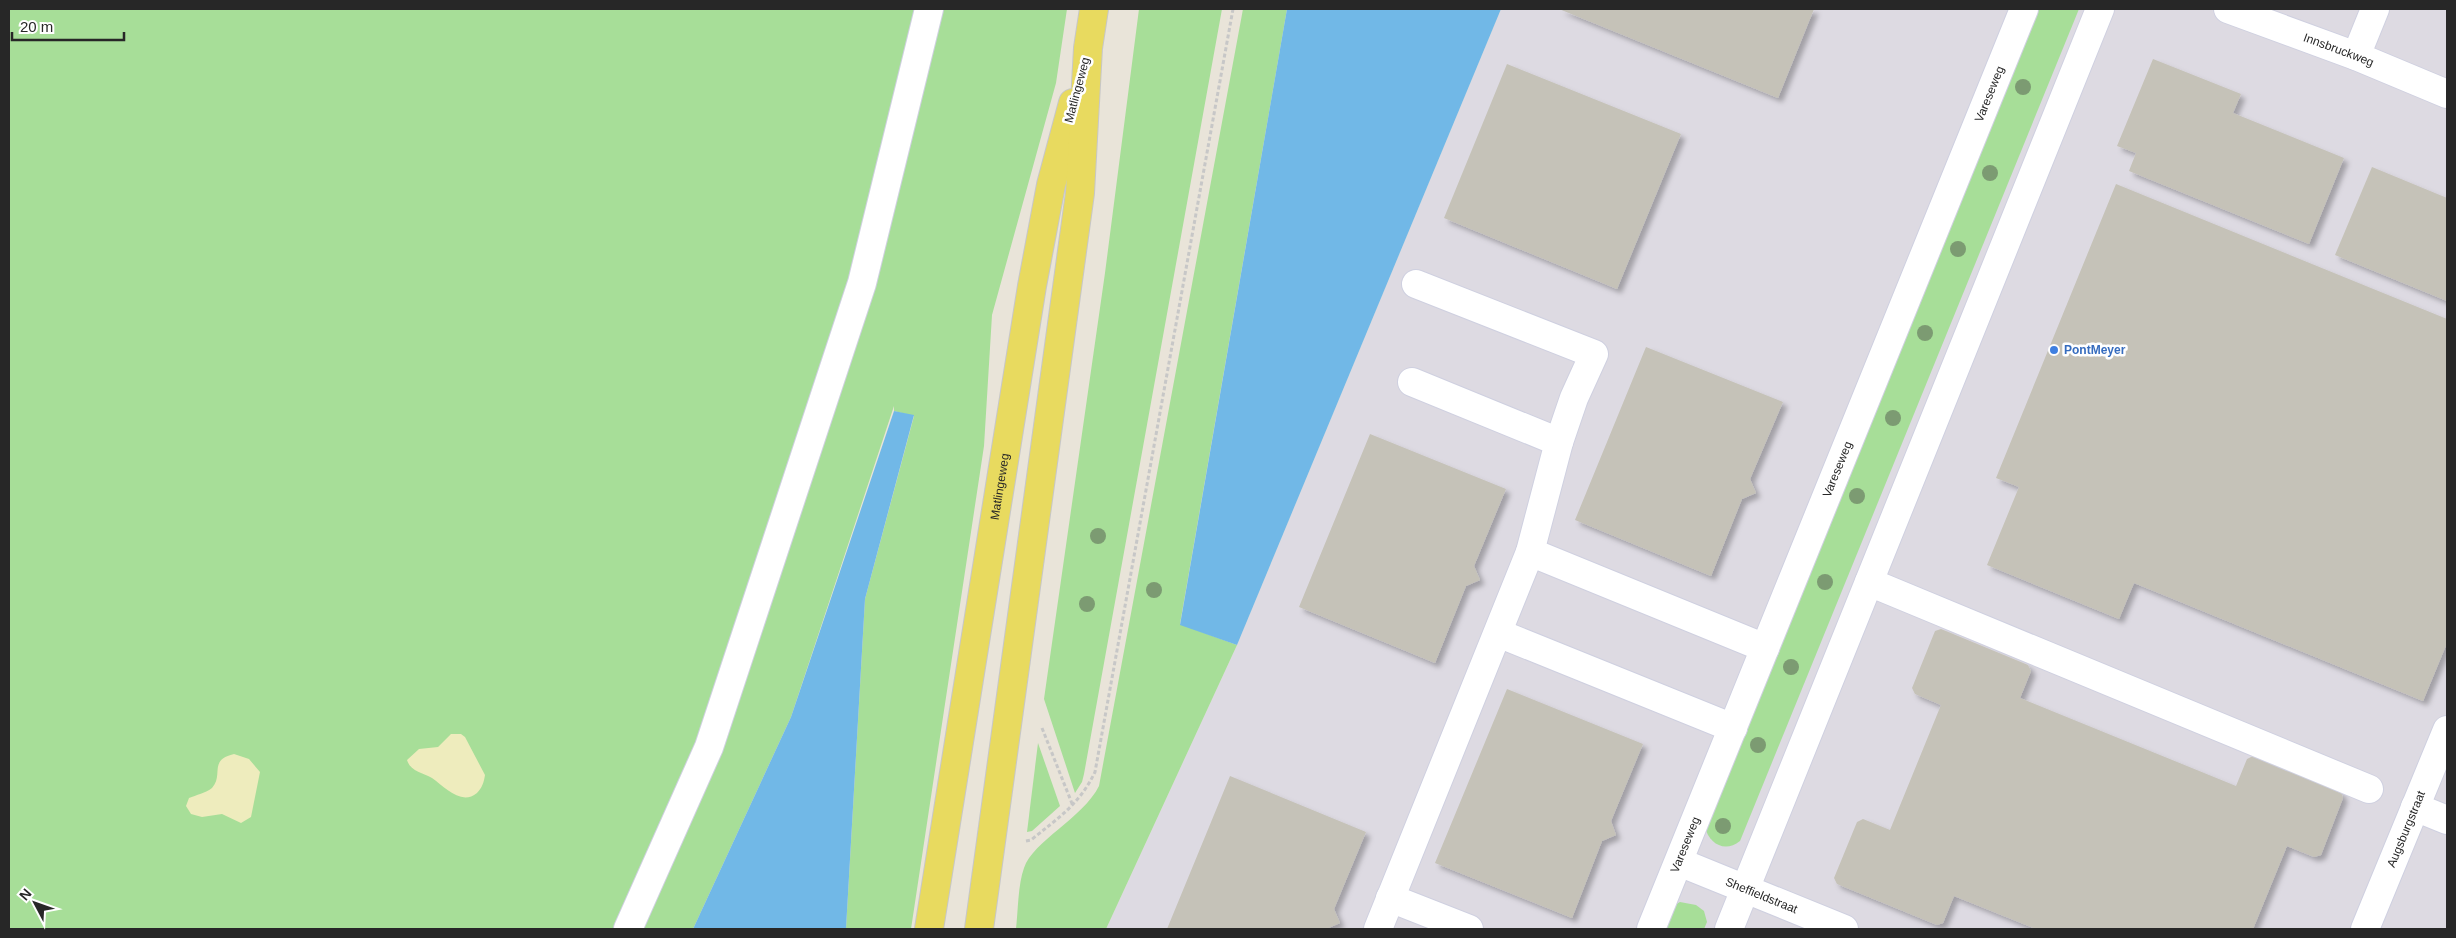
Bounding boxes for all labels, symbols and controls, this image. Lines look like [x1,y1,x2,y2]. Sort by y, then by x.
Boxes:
scale bar [12,10,125,42]
text: 20 m [20,18,53,35]
street label: Innsbruckweg [2302,30,2376,70]
street label: Matlingeweg [1062,56,1092,124]
street label: Vareseweg [1972,64,2007,124]
place label: PontMeyer [2064,343,2126,357]
marker: PontMeyer [2048,344,2060,356]
street label: Vareseweg [1820,439,1855,499]
street label: Matlingeweg [988,452,1012,521]
street label: Augsburgstraat [2384,788,2428,869]
street label: Vareseweg [1668,815,1703,875]
street label: Sheffieldstraat [1723,875,1800,917]
north arrow [10,878,60,928]
text: N [16,885,35,904]

